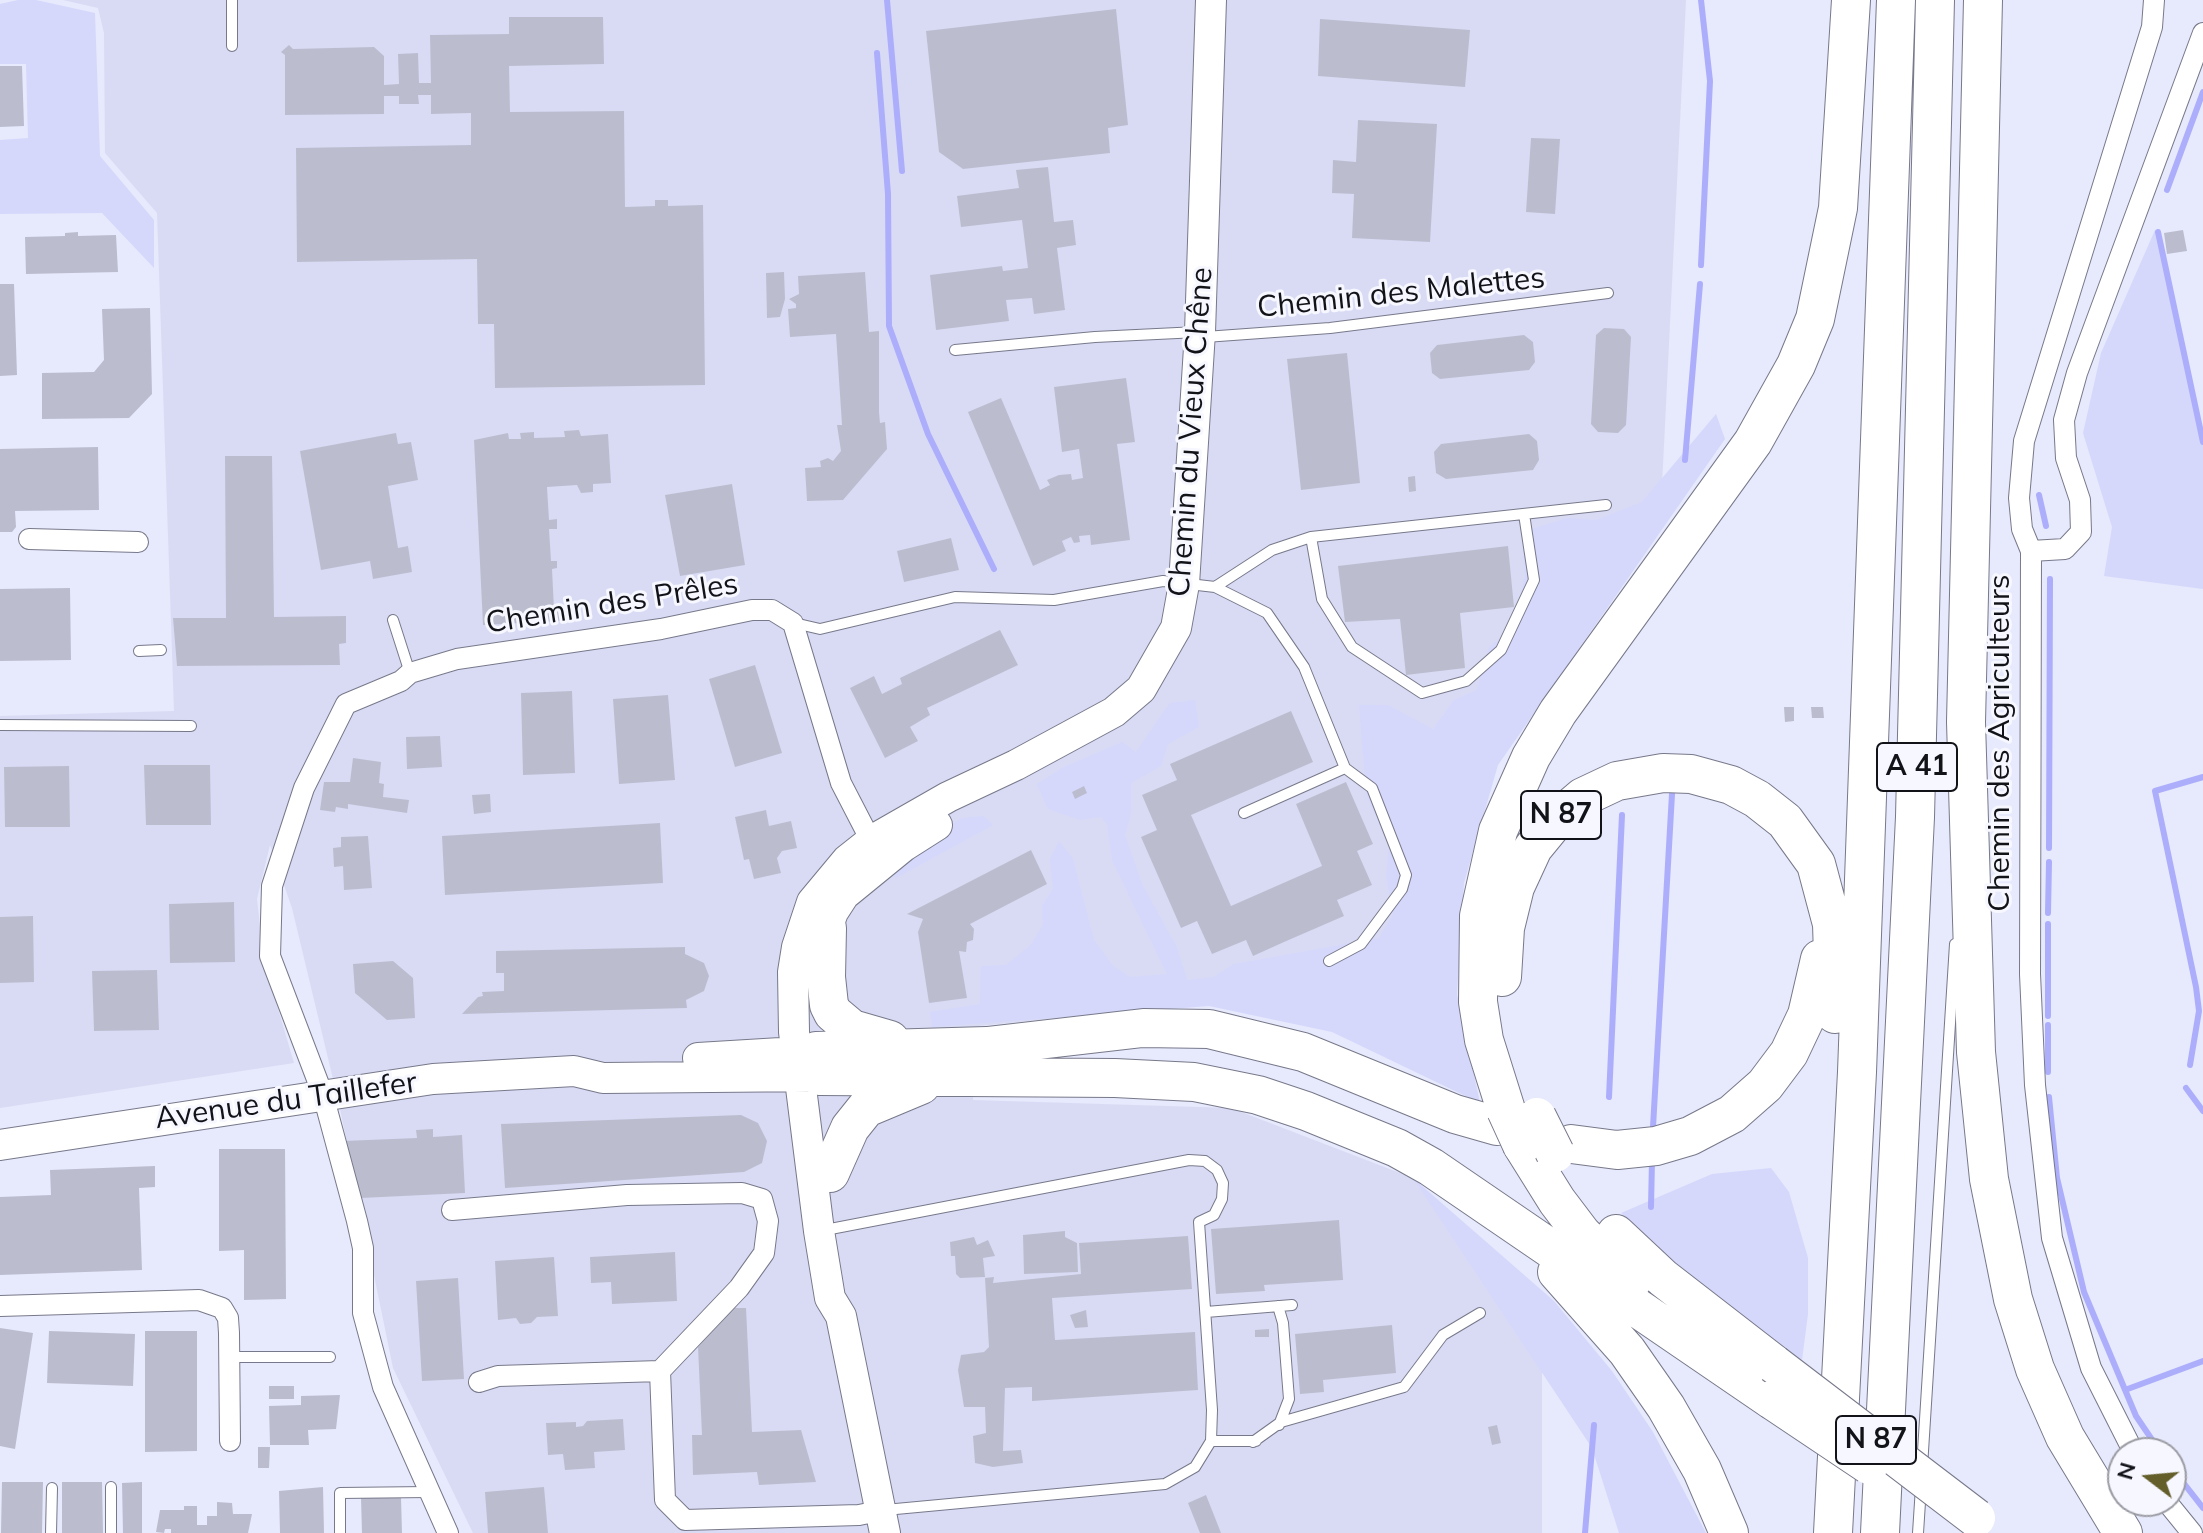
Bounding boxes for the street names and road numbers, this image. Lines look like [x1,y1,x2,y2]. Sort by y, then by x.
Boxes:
street label: Chemin des Malettes [1255,260,1547,326]
street label: Chemin du Vieux Chêne [1162,266,1220,598]
street label: Chemin des Prêles [483,566,741,642]
street label: Chemin des Agriculteurs [1982,574,2018,912]
road number: A 41 [1877,743,1957,791]
road number: N 87 [1521,791,1601,839]
street label: Avenue du Taillefer [153,1065,419,1137]
road number: N 87 [1836,1416,1916,1464]

